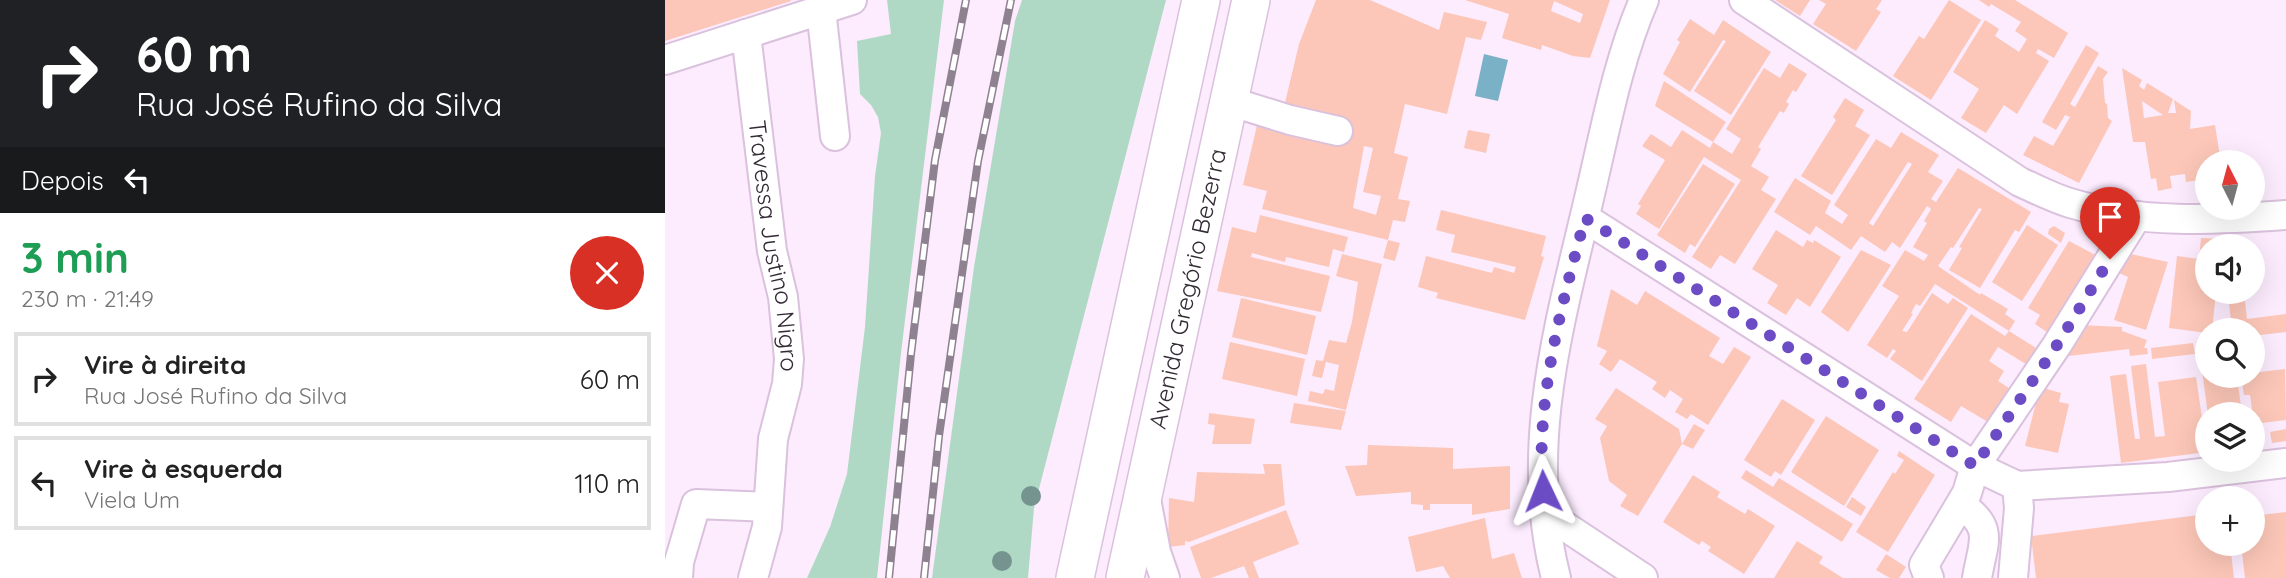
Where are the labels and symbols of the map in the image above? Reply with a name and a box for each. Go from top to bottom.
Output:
street label: Travessa Justino Nigro [742,119,805,373]
street label: Avenida Gregório Bezerra [1142,146,1232,432]
north arrow [2195,150,2265,220]
pin [2080,187,2140,259]
position arrow [1506,454,1580,528]

